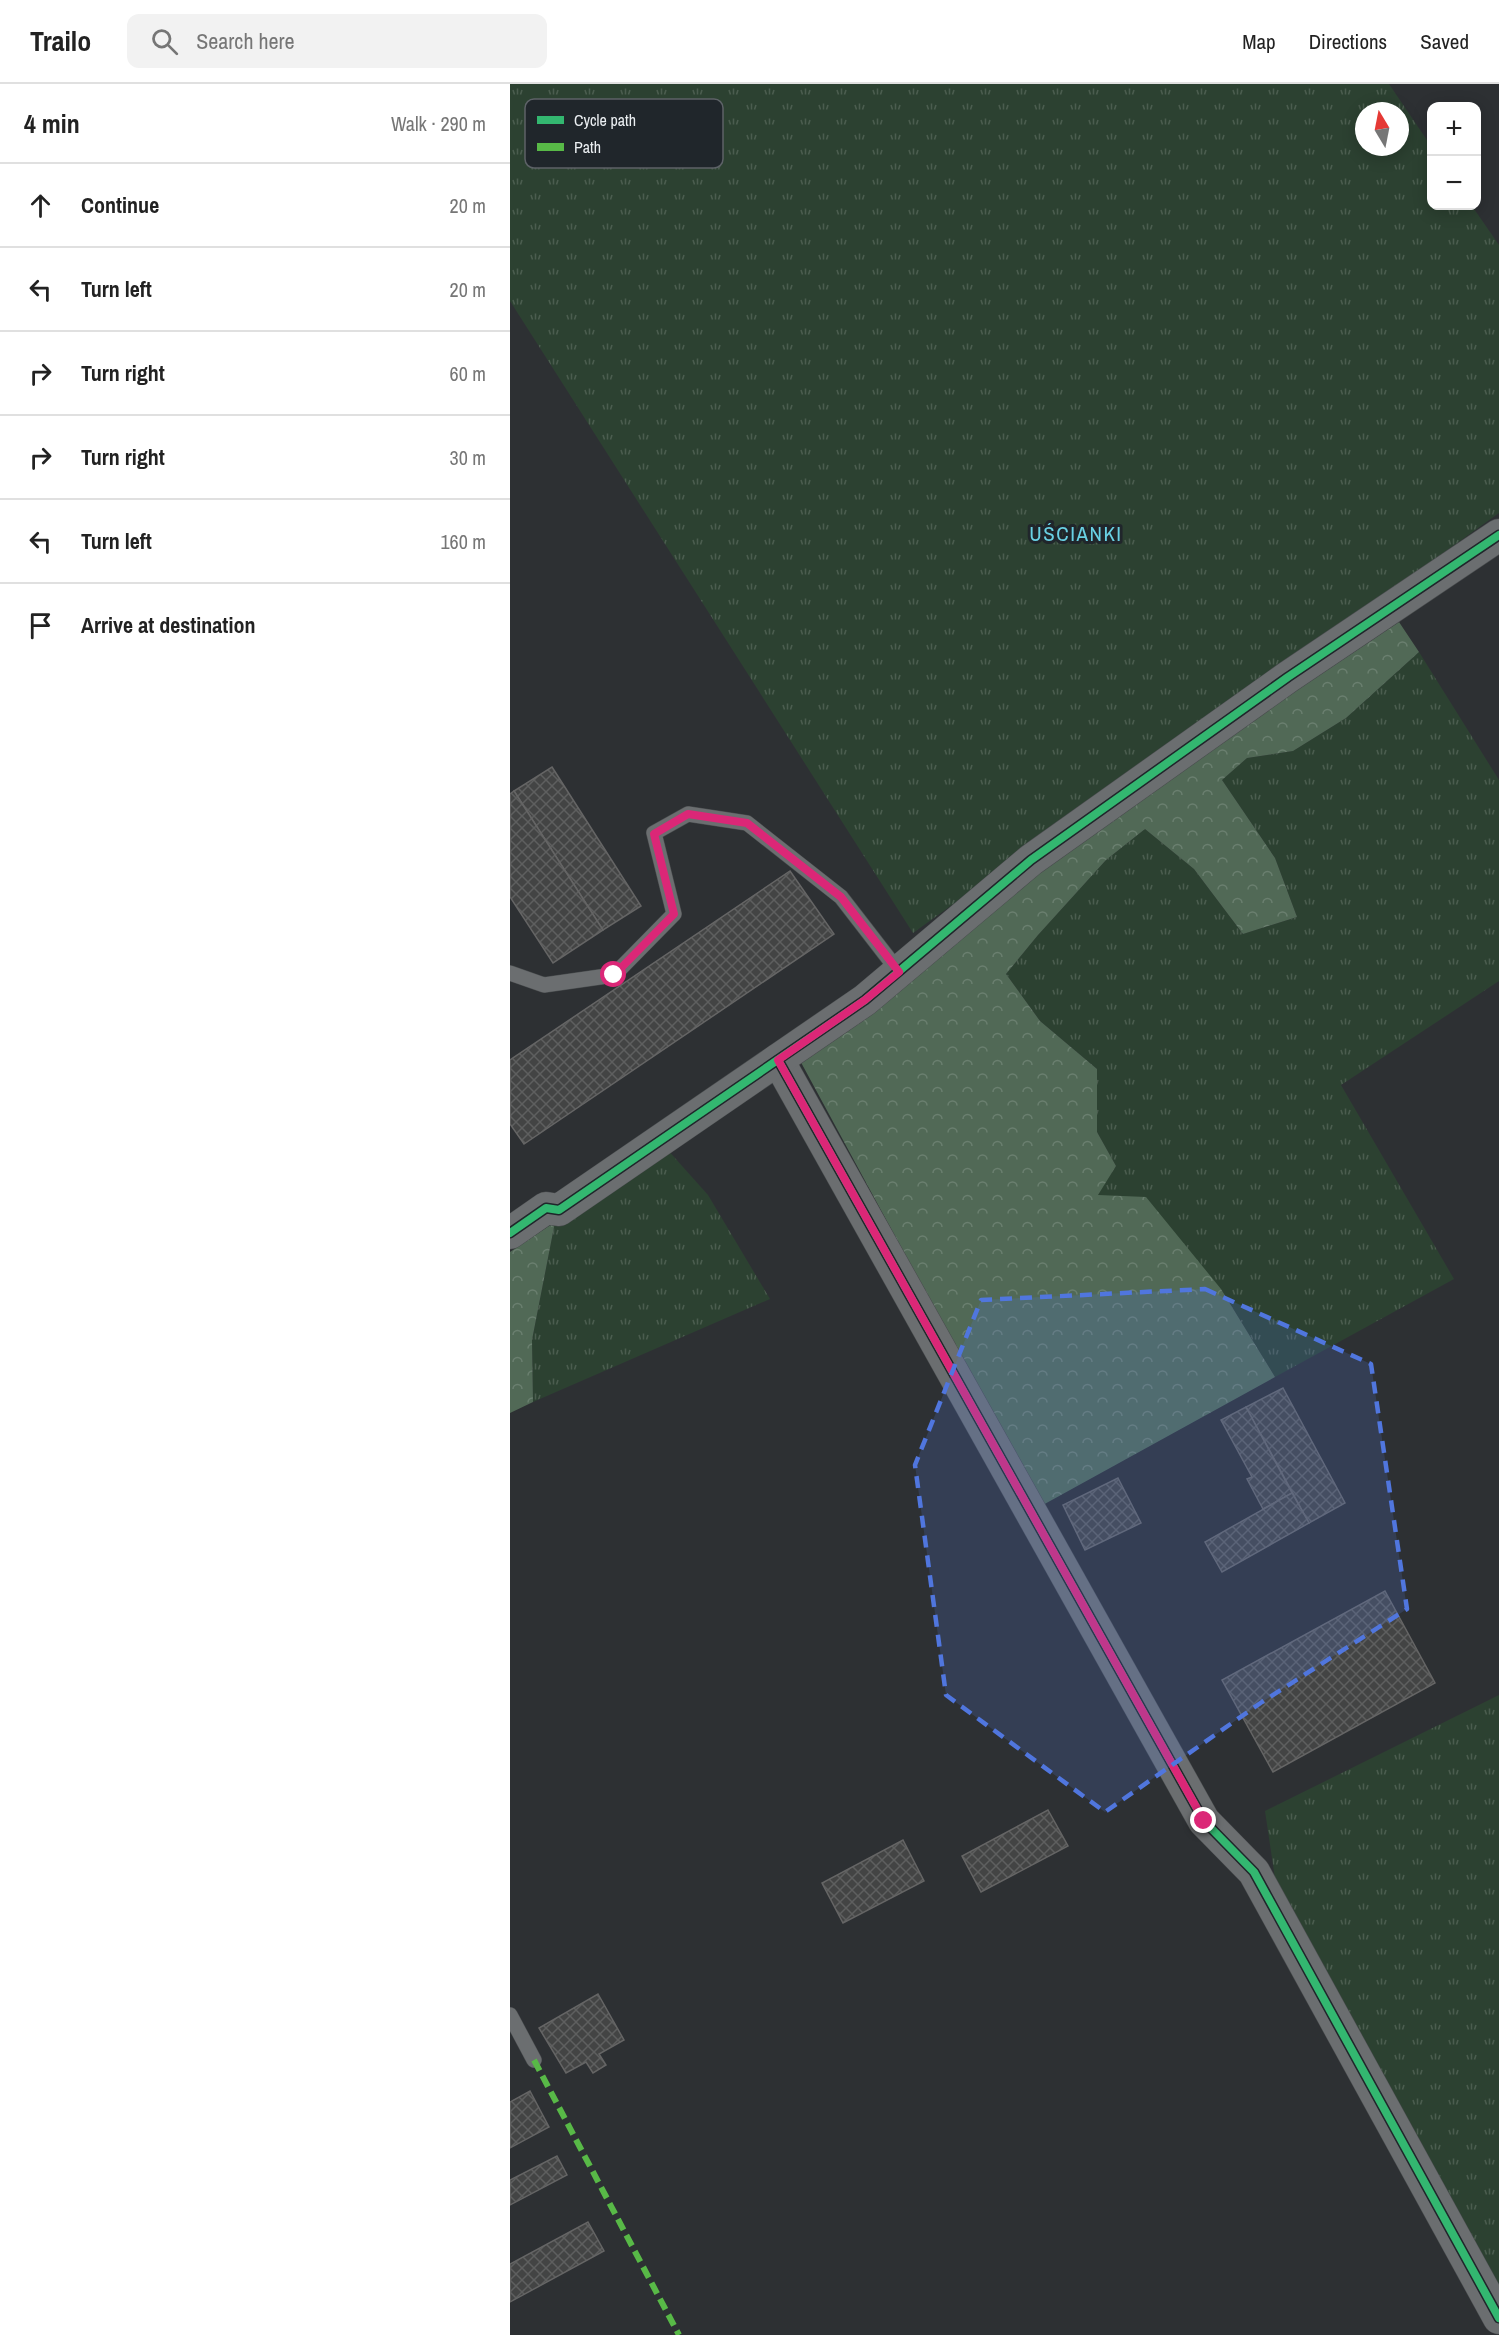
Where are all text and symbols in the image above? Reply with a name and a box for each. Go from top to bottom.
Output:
search box [127,14,547,68]
text: Trailo [30,22,91,60]
icon: search [148,25,181,58]
text: Search here [196,26,295,56]
text: Map [1242,27,1276,56]
text: Directions [1309,27,1387,56]
text: Saved [1420,27,1469,56]
legend [525,99,723,168]
north arrow [1355,102,1409,156]
map controls [1427,102,1481,210]
button: + [1427,102,1481,156]
text: 4 min [24,106,80,141]
text: Cycle path [574,109,636,131]
text: Walk · 290 m [391,110,486,137]
text: Path [574,136,601,158]
button: − [1427,156,1481,210]
icon: ahead [24,189,57,222]
text: Continue [81,190,159,220]
text: 20 m [450,192,486,219]
icon: left [24,273,57,306]
text: Turn left [81,274,152,304]
text: 20 m [450,276,486,303]
icon: right [24,357,57,390]
text: Turn right [81,358,165,388]
text: 60 m [450,360,486,387]
icon: right [24,441,57,474]
text: Turn right [81,442,165,472]
text: 30 m [450,444,486,471]
district label: UŚCIANKI [1029,519,1123,548]
icon: left [24,525,57,558]
text: Turn left [81,526,152,556]
text: 160 m [440,528,486,555]
icon: arrive [24,609,57,642]
text: Arrive at destination [81,610,255,640]
route start [600,961,626,987]
route end [1190,1807,1216,1833]

